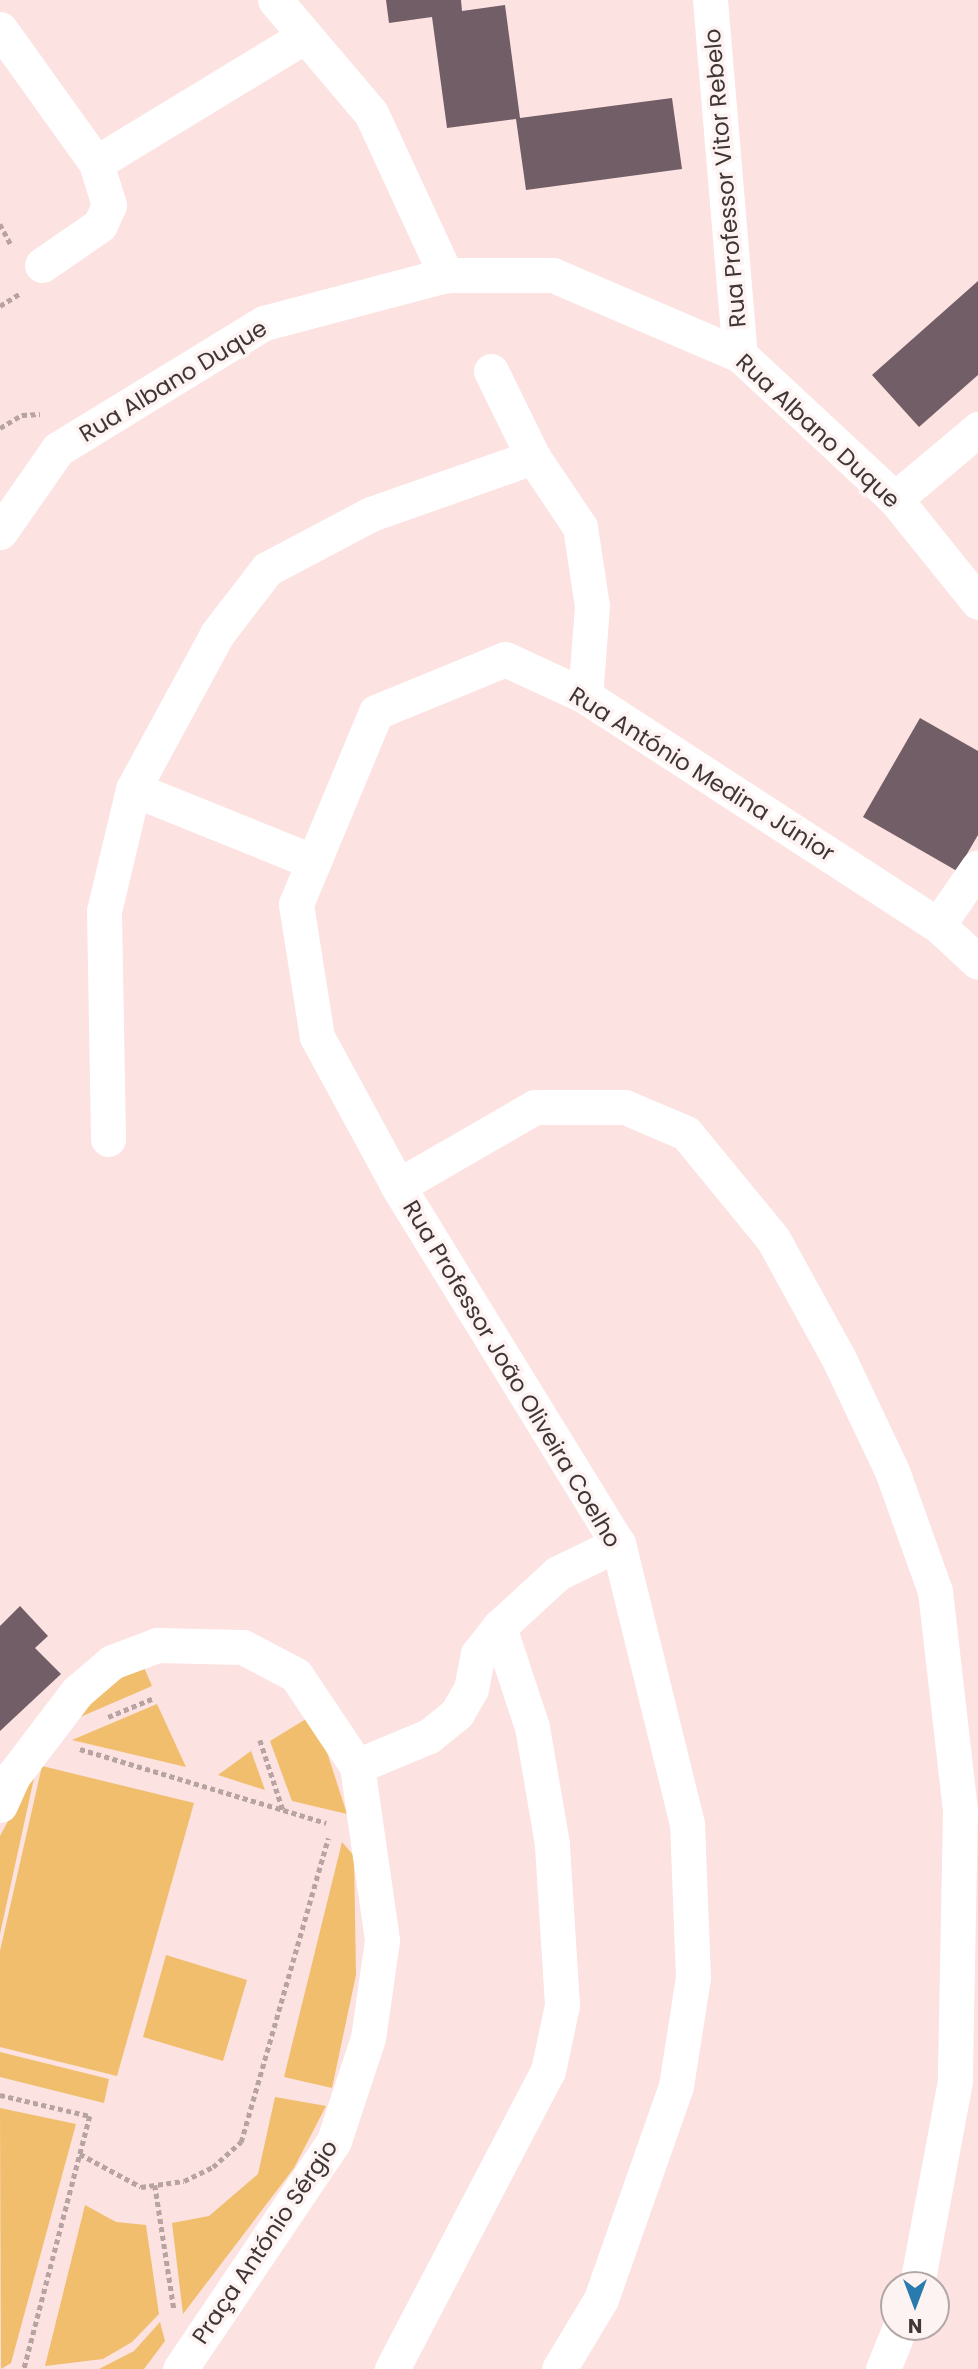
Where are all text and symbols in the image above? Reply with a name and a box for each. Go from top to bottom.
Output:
street label: Rua Professor Vitor Rebelo [698,27,752,329]
street label: Rua Albano Duque [74,314,272,448]
street label: Rua Albano Duque [730,348,906,514]
street label: Rua António Medina Júnior [564,681,840,867]
street label: Rua Professor João Oliveira Coelho [397,1195,627,1553]
street label: Praça António Sérgio [186,2135,344,2349]
north arrow [880,2271,950,2341]
text: N [908,2312,922,2339]

